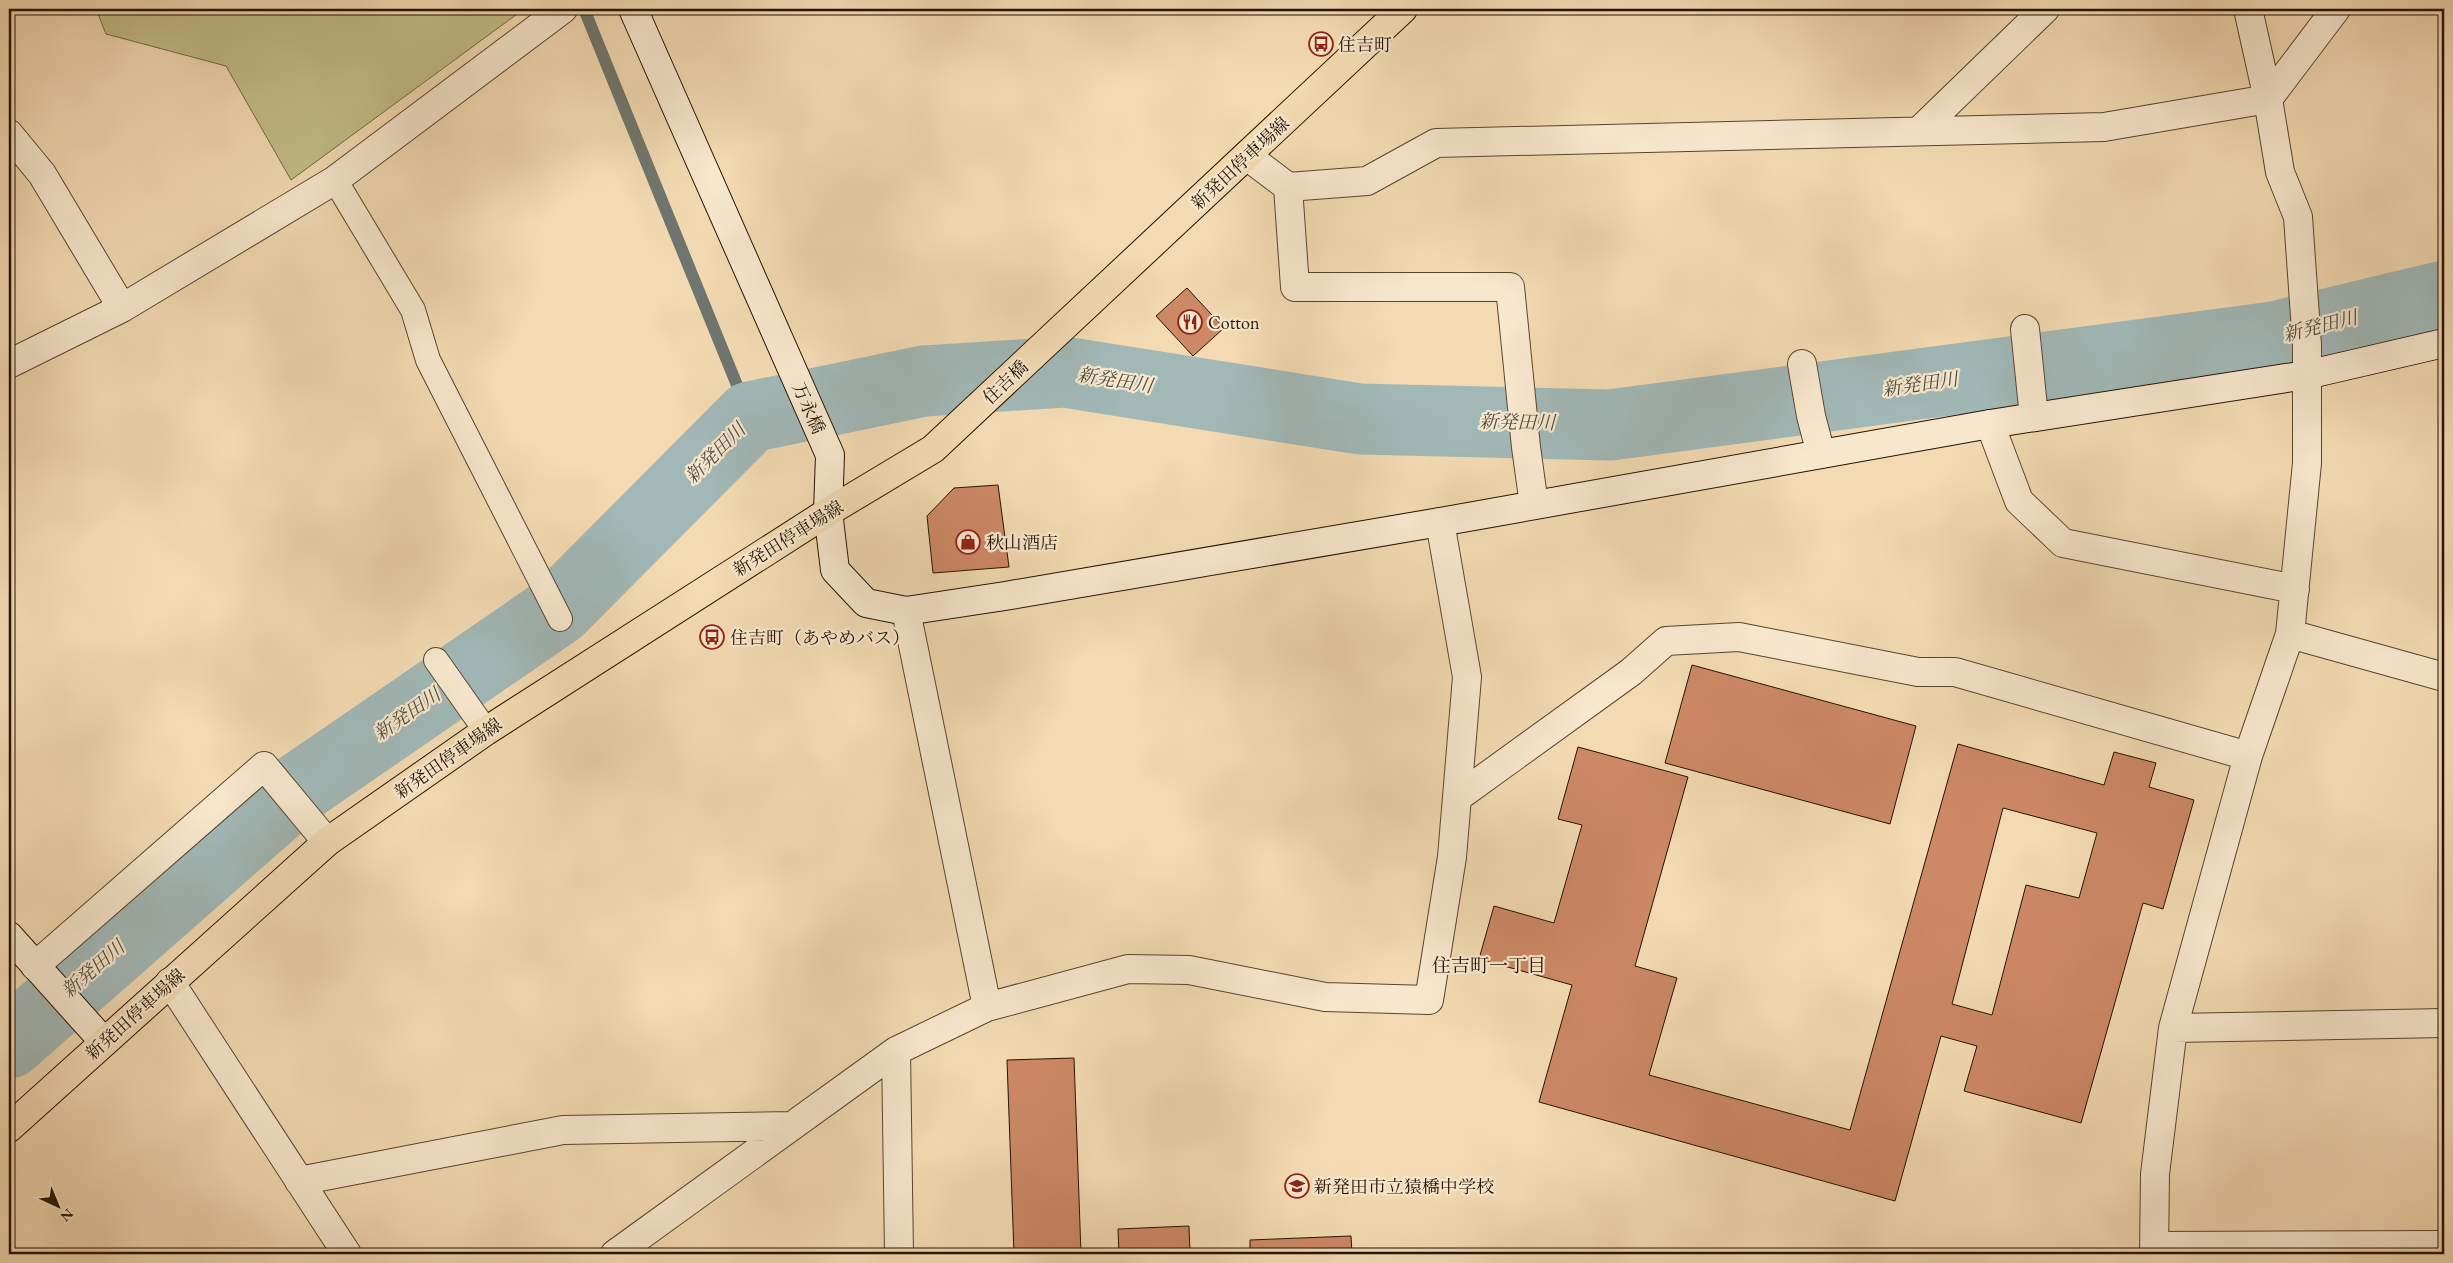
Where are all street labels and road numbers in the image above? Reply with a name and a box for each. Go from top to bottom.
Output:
street label: 新発田停車場線 [1186,112,1294,214]
street label: 住吉橋 [977,355,1033,409]
street label: 万永橋 [788,379,830,437]
street label: 新発田停車場線 [728,495,848,581]
street label: 新発田停車場線 [390,712,506,804]
street label: 新発田停車場線 [80,963,190,1065]

